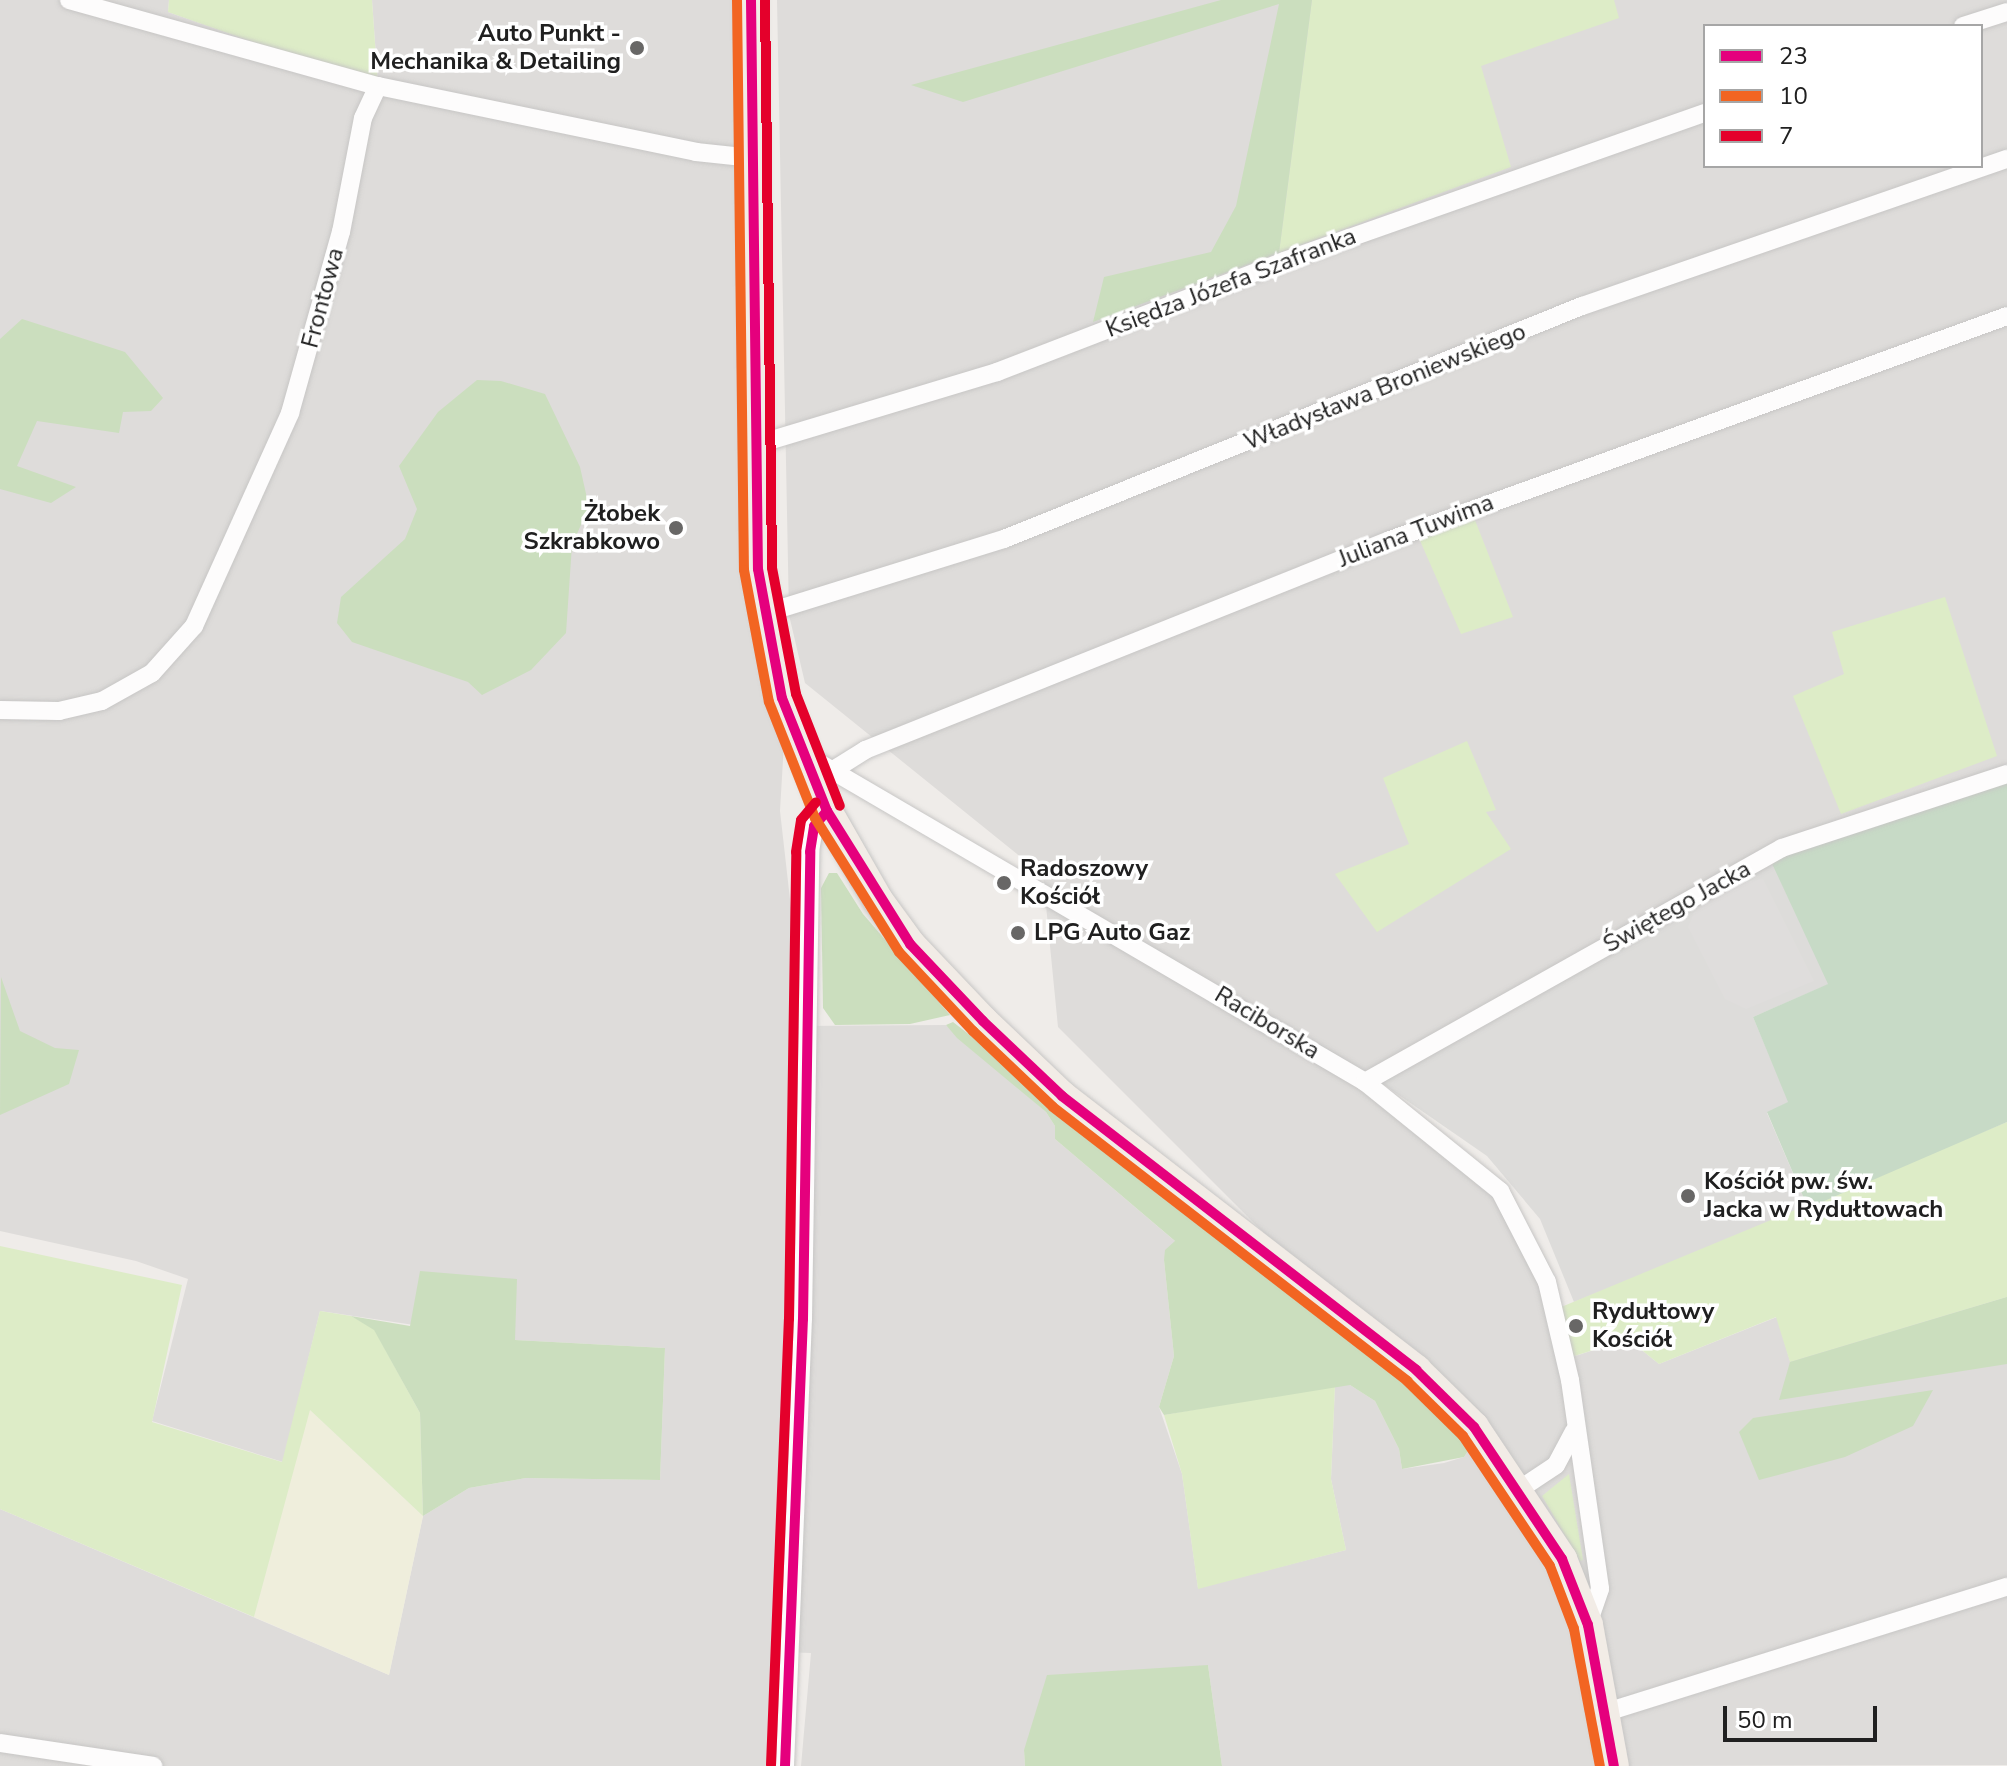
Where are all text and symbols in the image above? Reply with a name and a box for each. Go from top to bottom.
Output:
place label: Auto Punkt - Mechanika & Detailing [370,20,621,76]
legend [1703,24,1983,168]
marker: Auto Punkt - Mechanika & Detailing [628,39,646,57]
text: 23 [1779,40,1808,72]
text: 10 [1779,80,1808,112]
text: 7 [1779,120,1793,152]
street label: Księdza Józefa Szafranka [1102,222,1360,344]
street label: Frontowa [296,245,350,351]
street label: Władysława Broniewskiego [1240,317,1530,457]
street label: Juliana Tuwima [1334,488,1498,574]
place label: Żłobek Szkrabkowo [524,500,660,556]
marker: Żłobek Szkrabkowo [667,519,685,537]
place label: Radoszowy Kościół [1020,855,1148,911]
street label: Świętego Jacka [1598,855,1756,959]
marker: Radoszowy Kościół [995,874,1013,892]
place label: LPG Auto Gaz [1034,919,1190,947]
marker: LPG Auto Gaz [1009,924,1027,942]
street label: Raciborska [1209,980,1325,1066]
place label: Kościół pw. św. Jacka w Rydułtowach [1704,1168,1943,1224]
marker: Kościół pw. św. Jacka w Rydułtowach [1679,1187,1697,1205]
place label: Rydułtowy Kościół [1592,1298,1714,1354]
marker: Rydułtowy Kościół [1567,1317,1585,1335]
scale bar [1727,1690,1881,1740]
text: 50 m [1737,1704,1793,1736]

